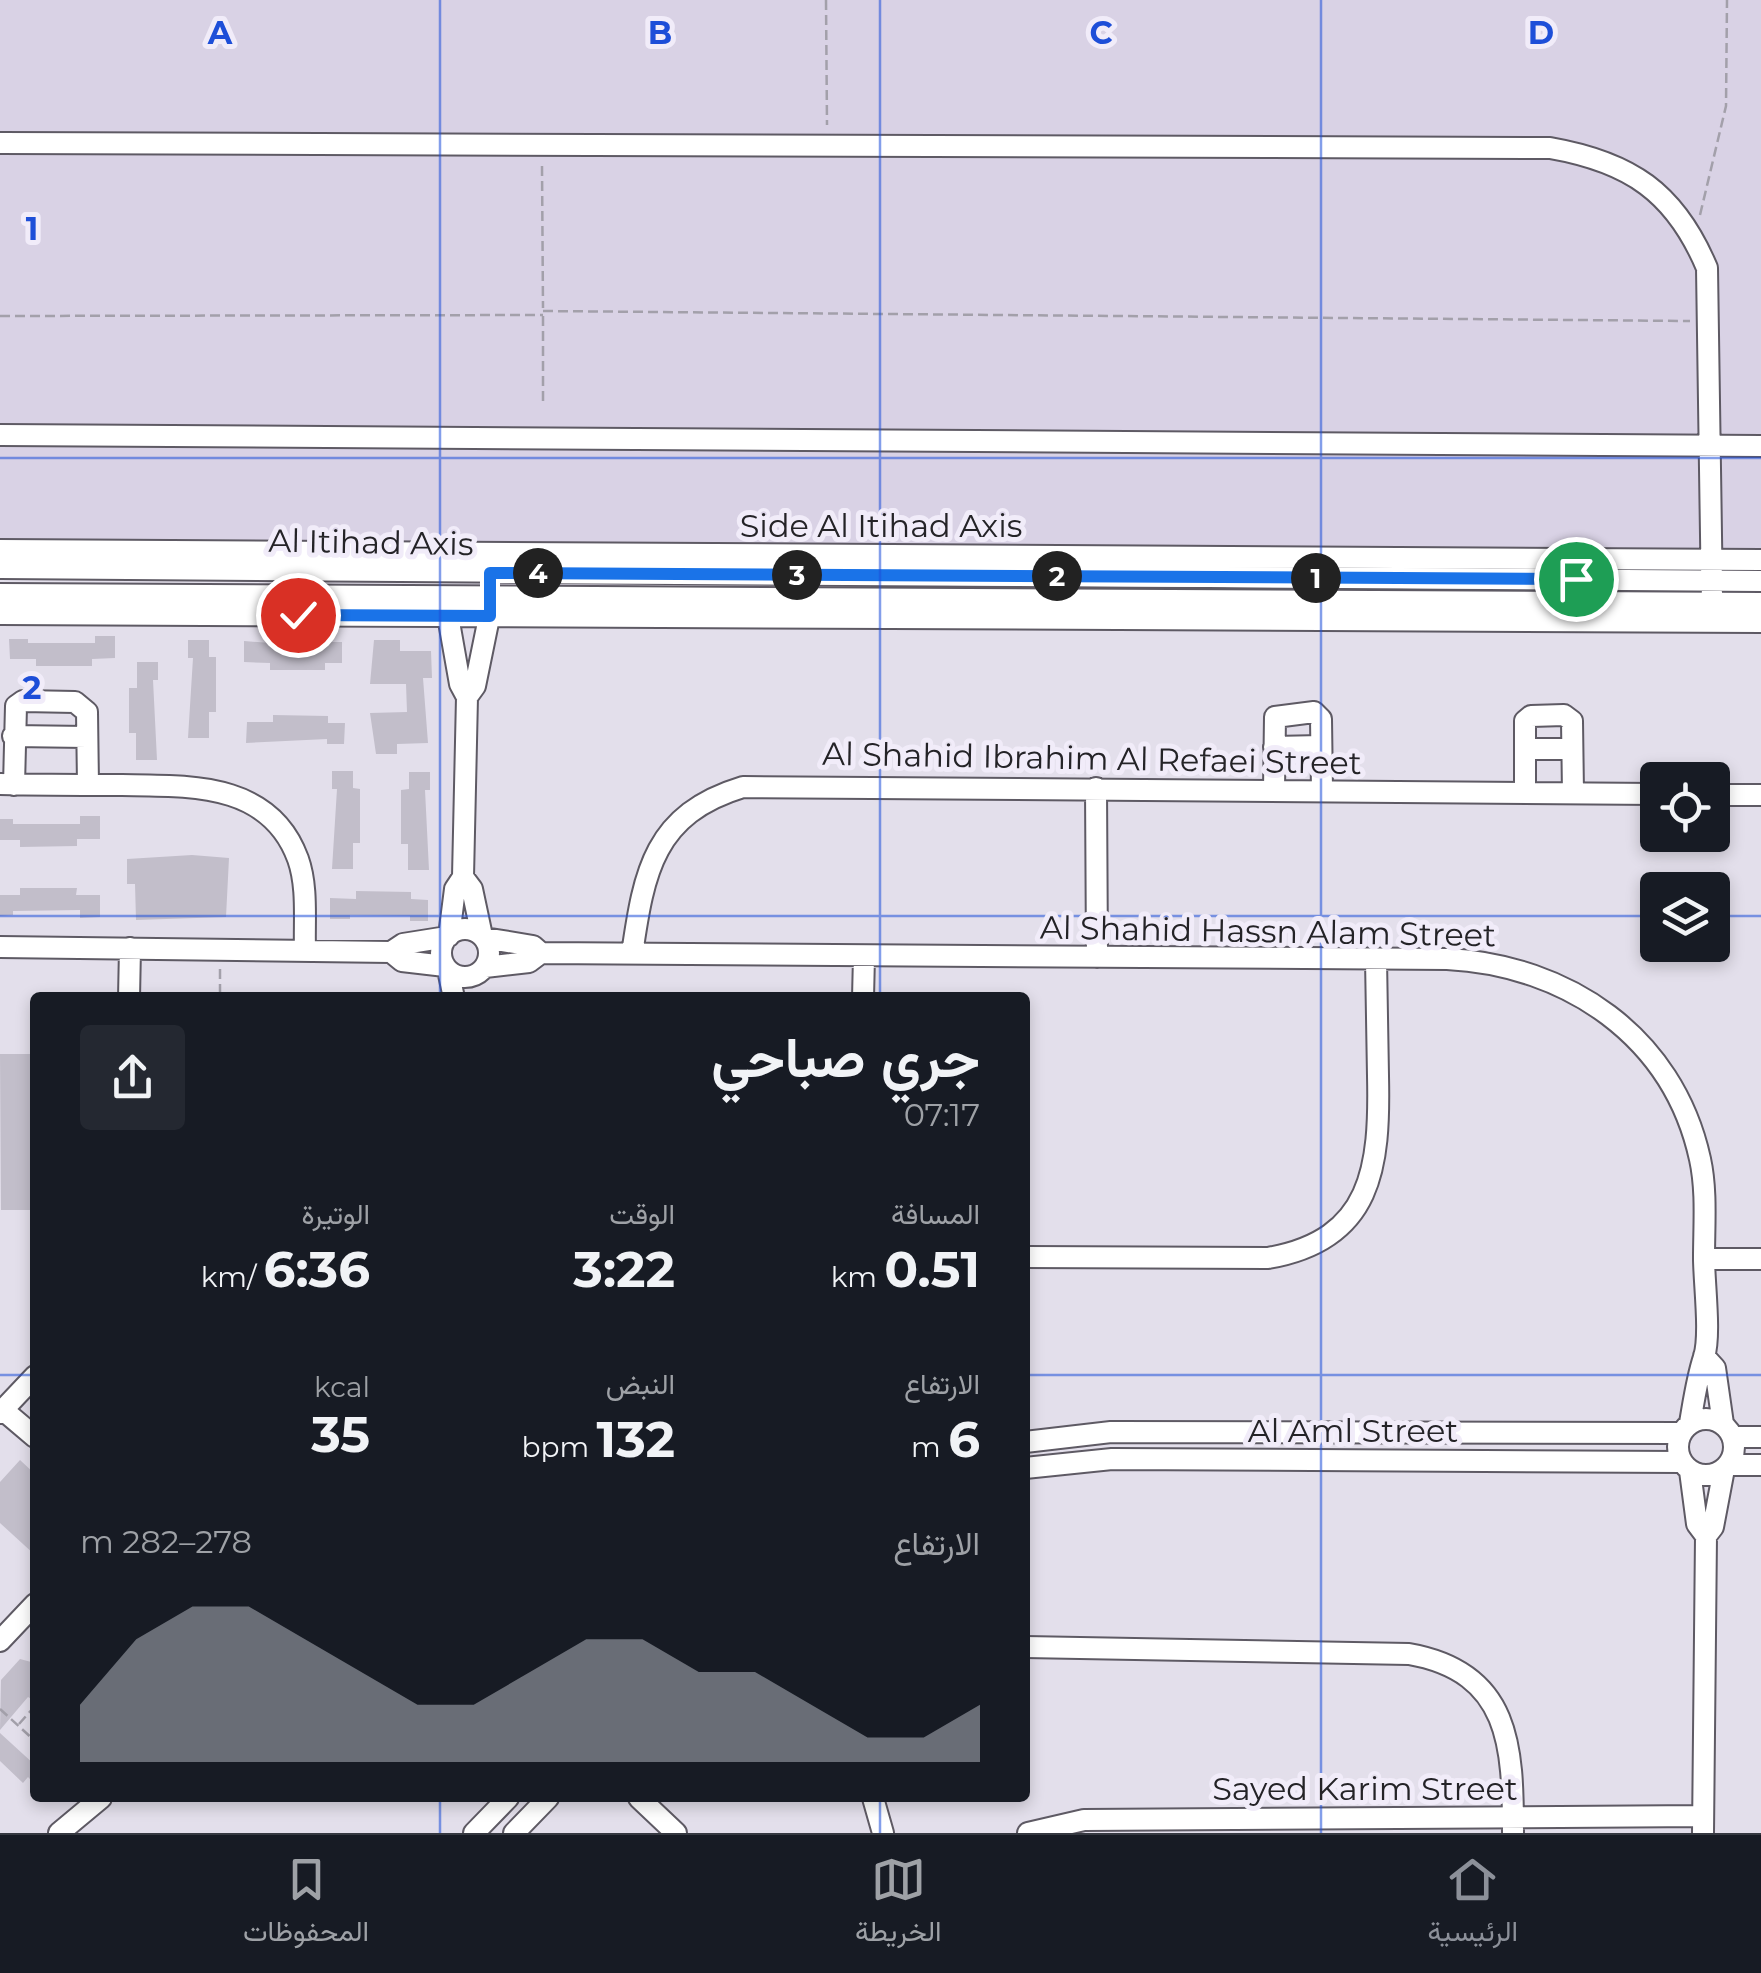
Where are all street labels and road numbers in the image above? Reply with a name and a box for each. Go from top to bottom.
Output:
street label: Side Al Itihad Axis [740,506,1022,545]
street label: Al Itihad Axis [268,521,474,563]
street label: Al Shahid Ibrahim Al Refaei Street [822,734,1362,782]
street label: Al Shahid Hassn Alam Street [1040,908,1496,954]
street label: Al Aml Street [1248,1411,1458,1450]
street label: Sayed Karim Street [1212,1769,1518,1808]

